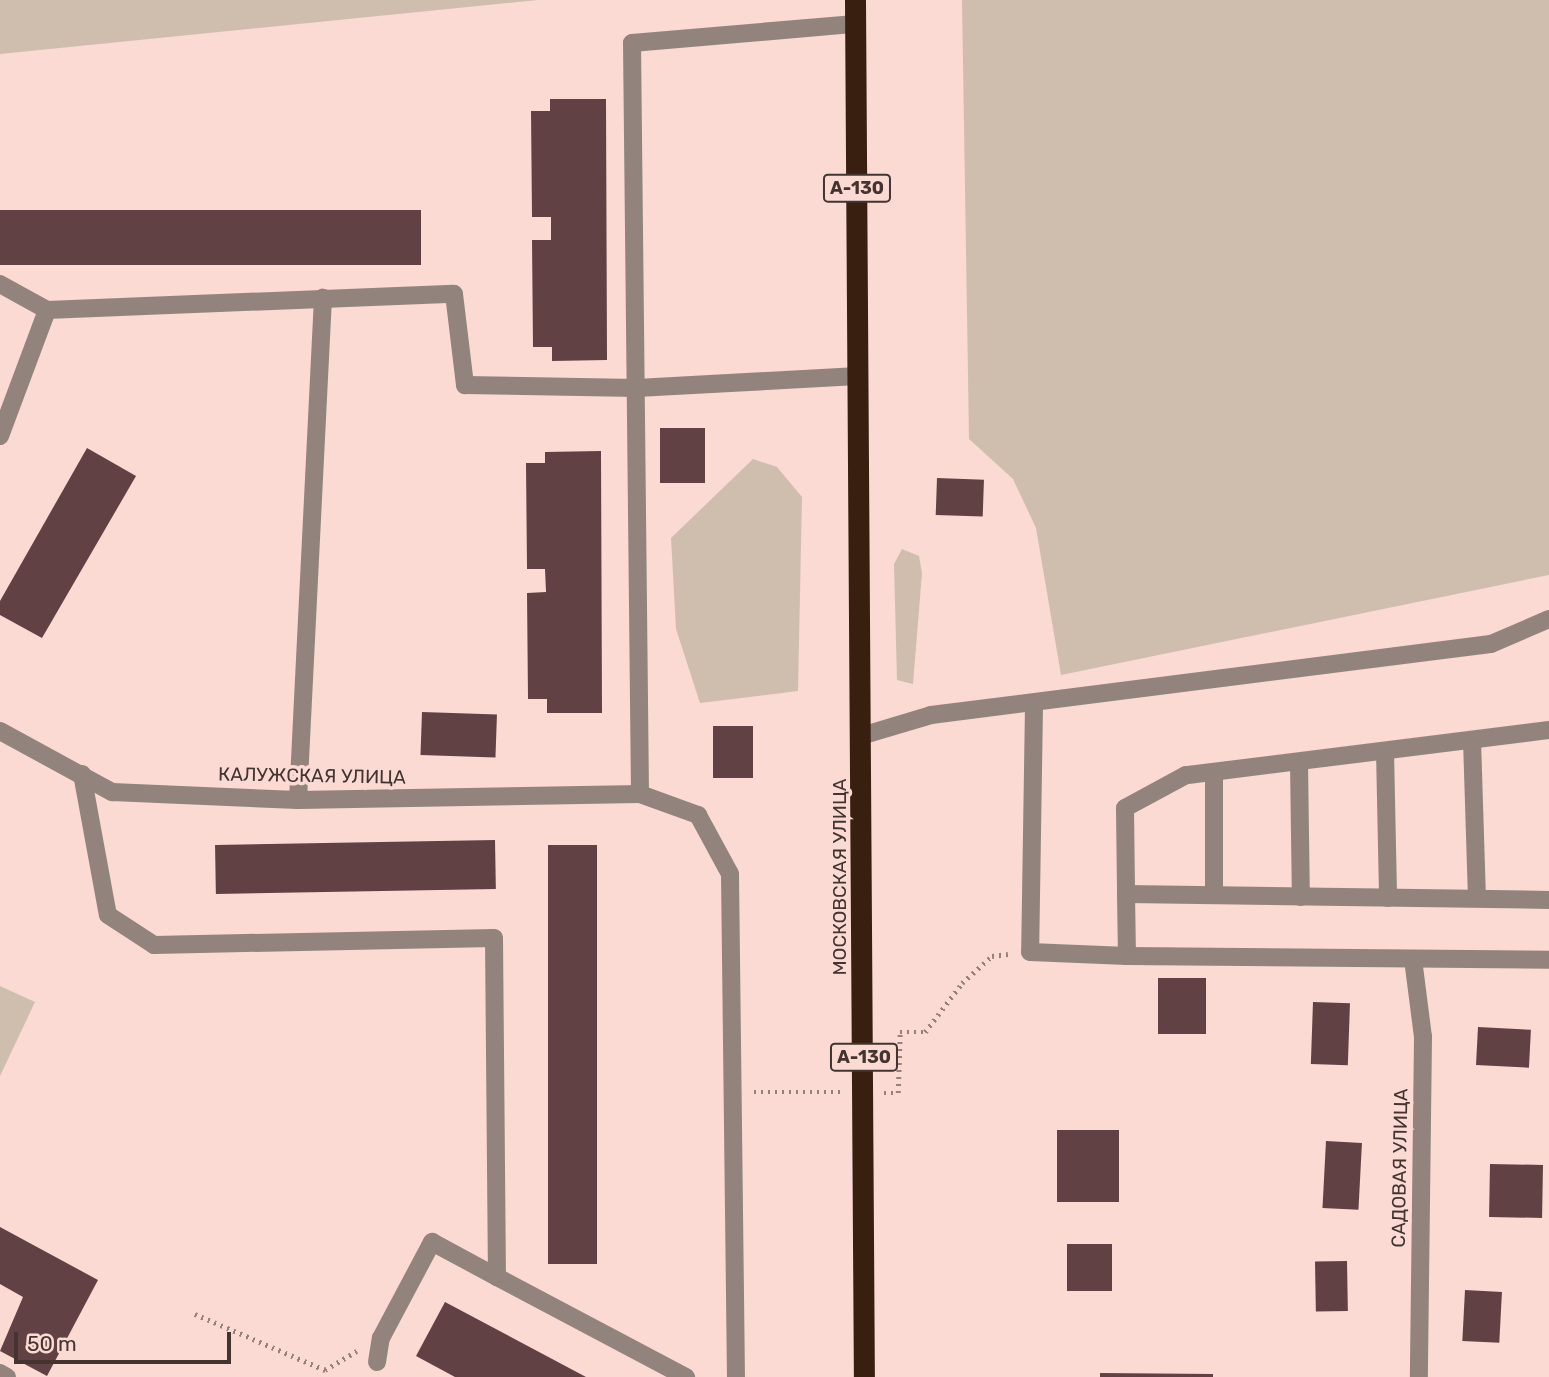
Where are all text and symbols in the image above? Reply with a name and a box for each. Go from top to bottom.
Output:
road number: А-130 [822,174,892,202]
street label: КАЛУЖСКАЯ УЛИЦА [218,763,406,789]
street label: МОСКОВСКАЯ УЛИЦА [829,778,851,976]
road number: А-130 [829,1042,899,1072]
street label: САДОВАЯ УЛИЦА [1387,1088,1413,1248]
scale bar [18,1318,234,1362]
text: 50 m [27,1331,77,1356]

